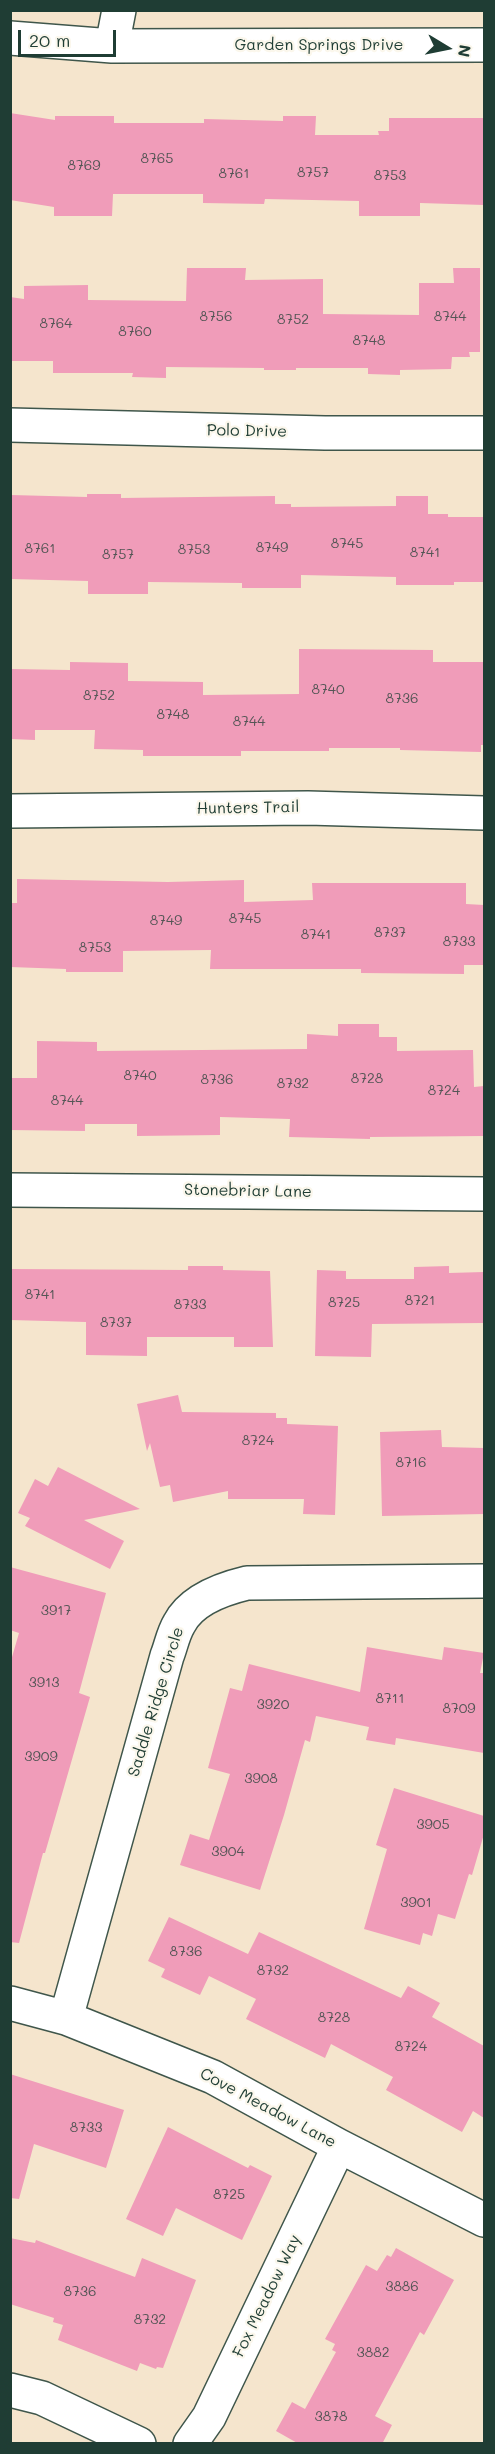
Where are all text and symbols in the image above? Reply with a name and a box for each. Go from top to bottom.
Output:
scale bar [21,18,118,56]
north arrow [417,18,477,78]
text: 20 m [29,28,70,52]
street label: Garden Springs Drive [234,35,404,55]
text: N [454,43,477,59]
house number: 8765 [141,151,173,167]
house number: 8769 [68,158,100,174]
house number: 8757 [297,165,329,181]
house number: 8761 [219,166,249,182]
house number: 8753 [374,168,406,184]
house number: 8756 [200,309,232,325]
house number: 8744 [434,309,466,325]
house number: 8752 [277,312,309,328]
house number: 8764 [40,316,72,332]
house number: 8760 [118,324,152,340]
house number: 8748 [353,333,385,349]
street label: Polo Drive [207,421,287,441]
house number: 8745 [331,536,363,552]
house number: 8749 [256,540,288,556]
house number: 8761 [25,541,55,557]
house number: 8753 [178,542,210,558]
house number: 8741 [410,545,440,561]
house number: 8757 [102,547,134,563]
house number: 8740 [311,682,345,698]
house number: 8752 [83,688,115,704]
house number: 8736 [386,691,418,707]
house number: 8748 [157,707,189,723]
house number: 8744 [233,714,265,730]
street label: Hunters Trail [196,798,300,818]
house number: 8745 [229,911,261,927]
house number: 8749 [150,913,182,929]
house number: 8737 [374,925,406,941]
house number: 8741 [301,927,331,943]
house number: 8733 [443,934,475,950]
house number: 8753 [79,940,111,956]
house number: 8740 [123,1068,157,1084]
house number: 8728 [351,1071,383,1087]
house number: 8736 [201,1072,233,1088]
house number: 8732 [277,1076,309,1092]
house number: 8724 [428,1083,460,1099]
house number: 8744 [51,1093,83,1109]
street label: Stonebriar Lane [184,1180,312,1202]
house number: 8741 [25,1287,55,1303]
house number: 8721 [405,1293,435,1309]
house number: 8725 [328,1295,360,1311]
house number: 8733 [174,1297,206,1313]
house number: 8737 [100,1315,132,1331]
house number: 8724 [242,1433,274,1449]
house number: 8716 [396,1455,426,1471]
house number: 3917 [41,1603,71,1619]
street label: Saddle Ridge Circle [124,1625,188,1779]
house number: 3913 [29,1675,59,1691]
house number: 8711 [376,1691,404,1707]
house number: 3920 [257,1697,289,1713]
house number: 8709 [442,1701,476,1717]
house number: 3909 [24,1749,58,1765]
house number: 3908 [244,1771,278,1787]
house number: 3905 [416,1817,450,1833]
house number: 3904 [211,1844,245,1860]
house number: 3901 [400,1895,432,1911]
house number: 8736 [170,1944,202,1960]
house number: 8732 [257,1963,289,1979]
house number: 8728 [318,2010,350,2026]
house number: 8724 [395,2039,427,2055]
street label: Cove Meadow Lane [197,2064,339,2152]
house number: 8733 [70,2120,102,2136]
house number: 8725 [213,2187,245,2203]
street label: Fox Meadow Way [229,2232,305,2360]
house number: 3886 [385,2279,419,2295]
house number: 8736 [64,2284,96,2300]
house number: 8732 [134,2312,166,2328]
house number: 3882 [357,2345,389,2361]
house number: 3878 [315,2409,347,2425]

